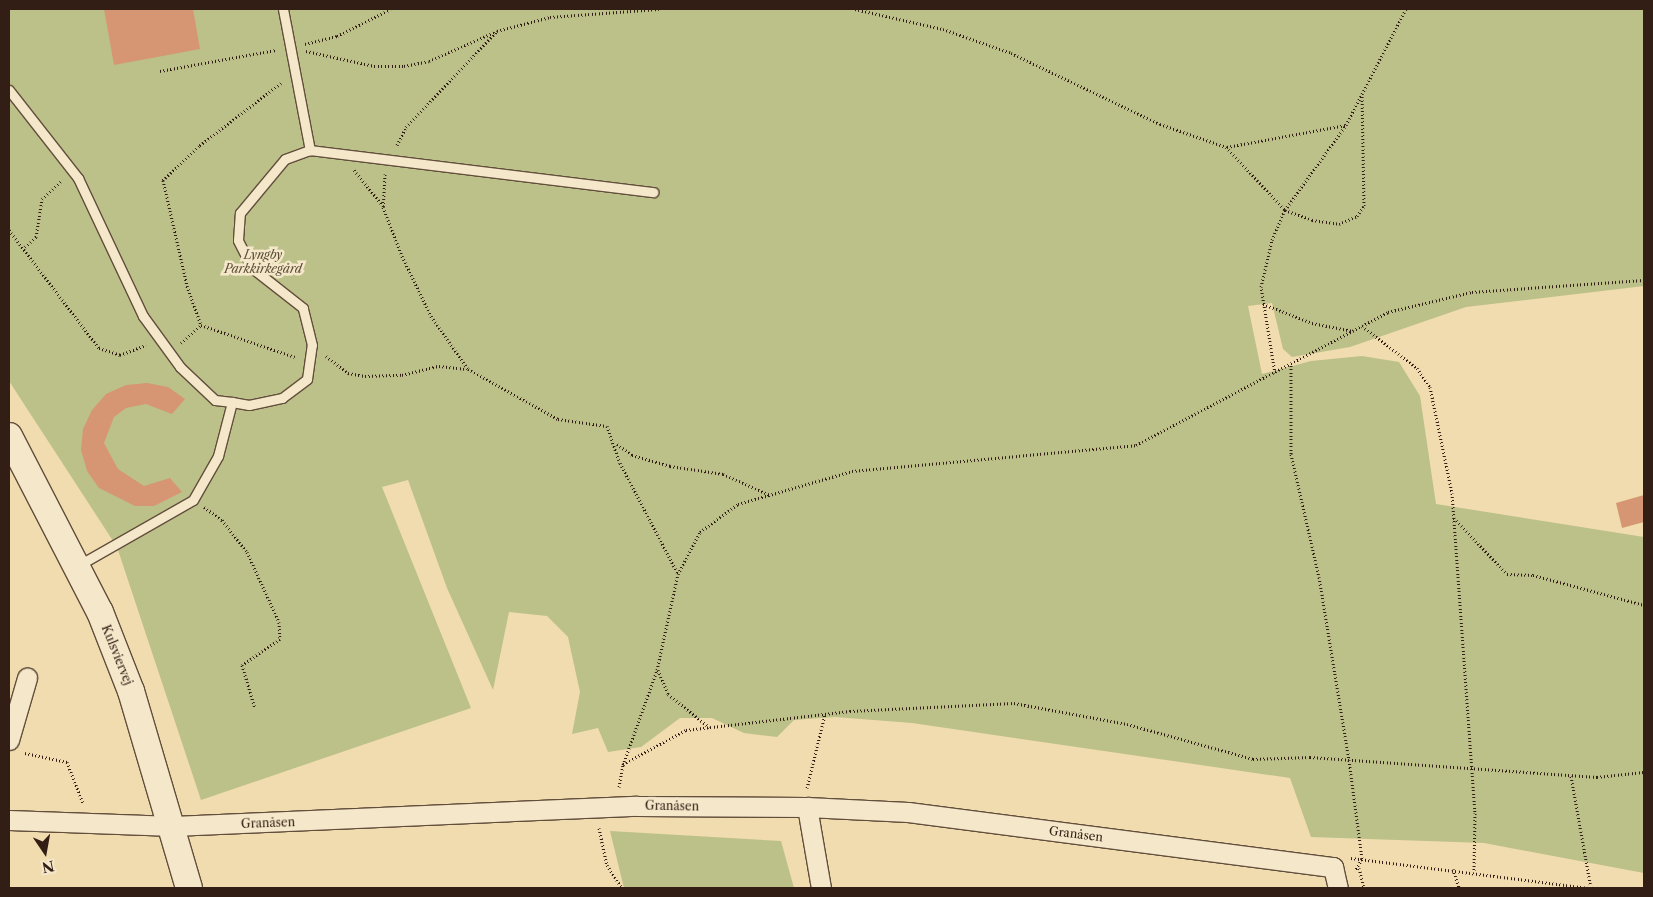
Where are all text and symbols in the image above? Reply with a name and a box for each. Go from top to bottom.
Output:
park label: Lyngby Parkkirkegård [224,248,302,276]
street label: Kulsviervej [98,623,136,687]
street label: Granåsen [645,798,699,814]
street label: Granåsen [241,815,295,831]
street label: Granåsen [1048,824,1104,844]
north arrow [20,827,70,877]
text: N [40,857,56,877]

